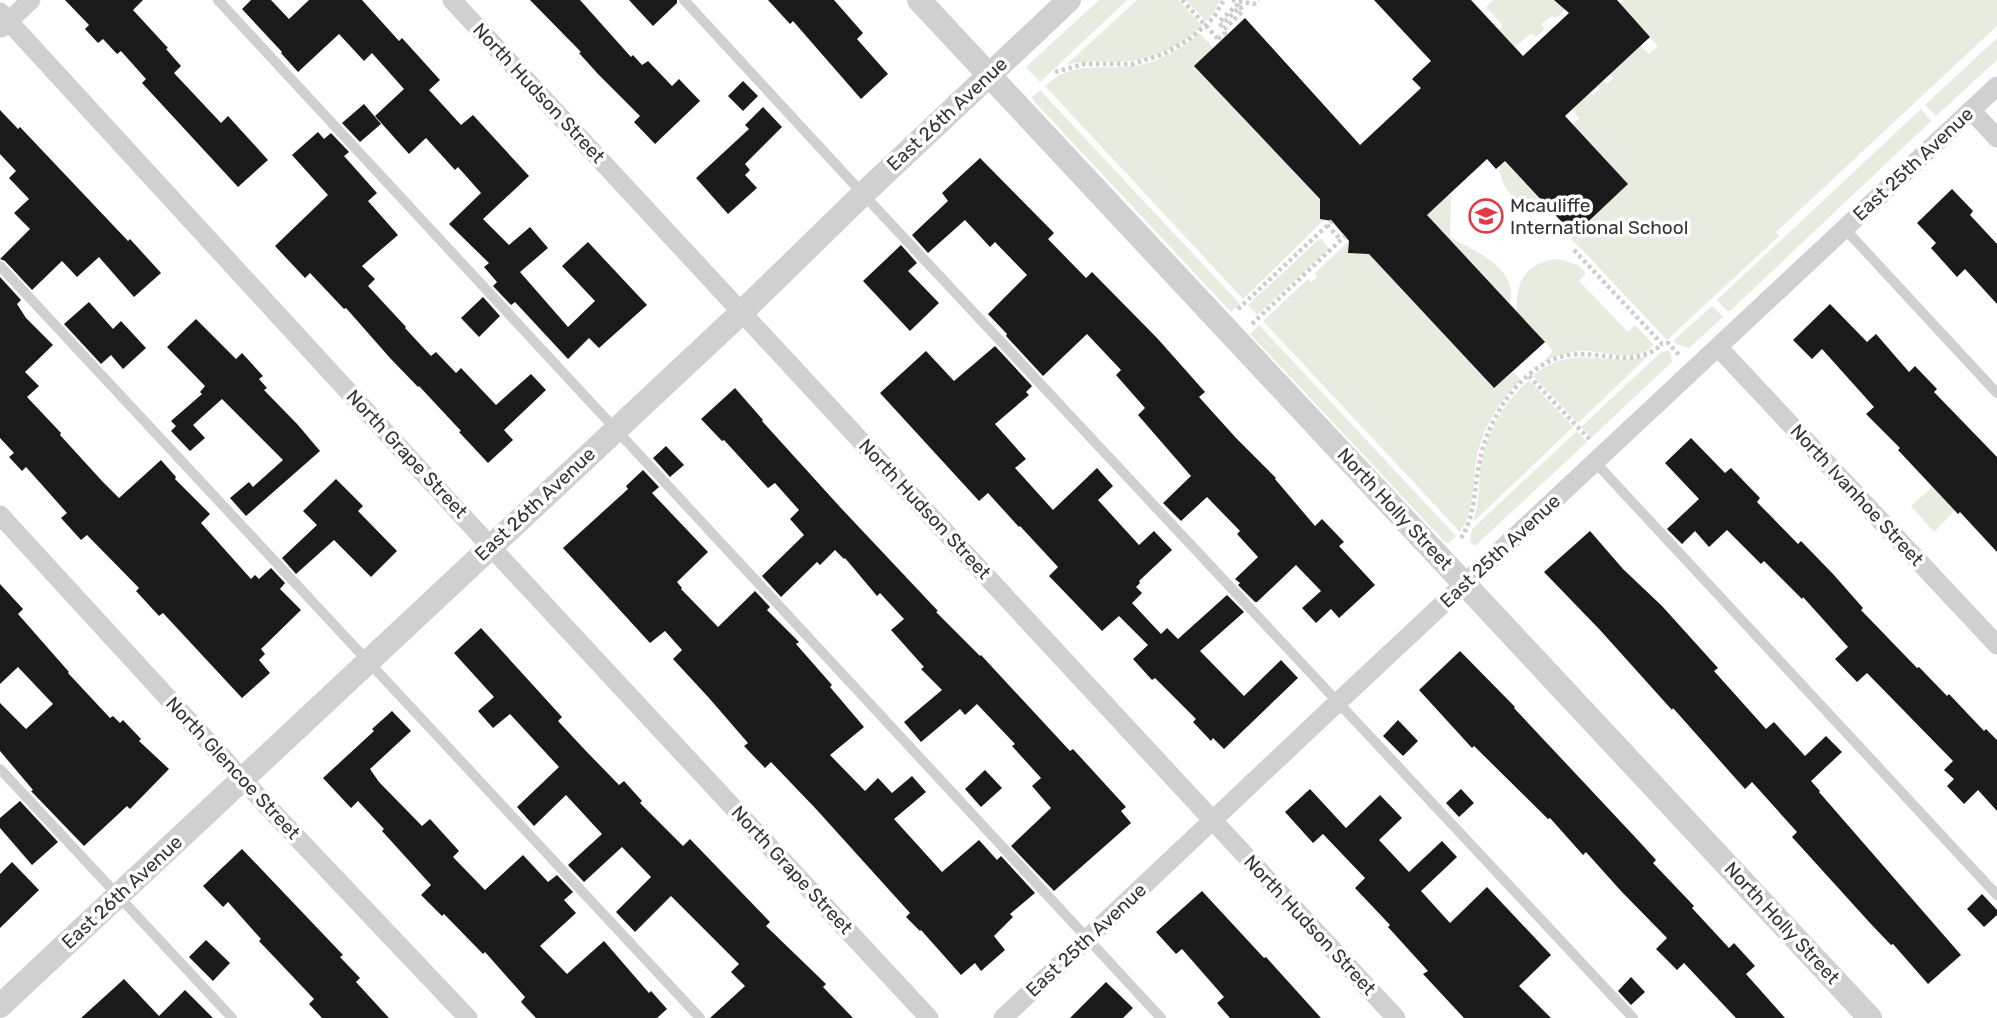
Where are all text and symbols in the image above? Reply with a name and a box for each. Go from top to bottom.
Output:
street label: North Hudson Street [468,18,610,168]
street label: East 26th Avenue [882,52,1012,176]
street label: East 25th Avenue [1848,102,1978,226]
place label: Mcauliffe International School [1510,194,1688,239]
school or university icon: Mcauliffe International School [1467,197,1505,235]
street label: North Grape Street [342,385,473,523]
street label: North Ivanhoe Street [1785,419,1929,571]
street label: North Hudson Street [854,434,996,584]
street label: East 26th Avenue [470,442,600,566]
street label: North Holly Street [1333,443,1458,575]
street label: East 25th Avenue [1435,489,1565,613]
street label: North Glencoe Street [161,692,305,844]
street label: North Grape Street [727,801,858,939]
street label: East 26th Avenue [57,830,187,954]
street label: North Hudson Street [1239,850,1381,1000]
street label: North Holly Street [1720,857,1845,989]
street label: East 25th Avenue [1021,878,1151,1002]

